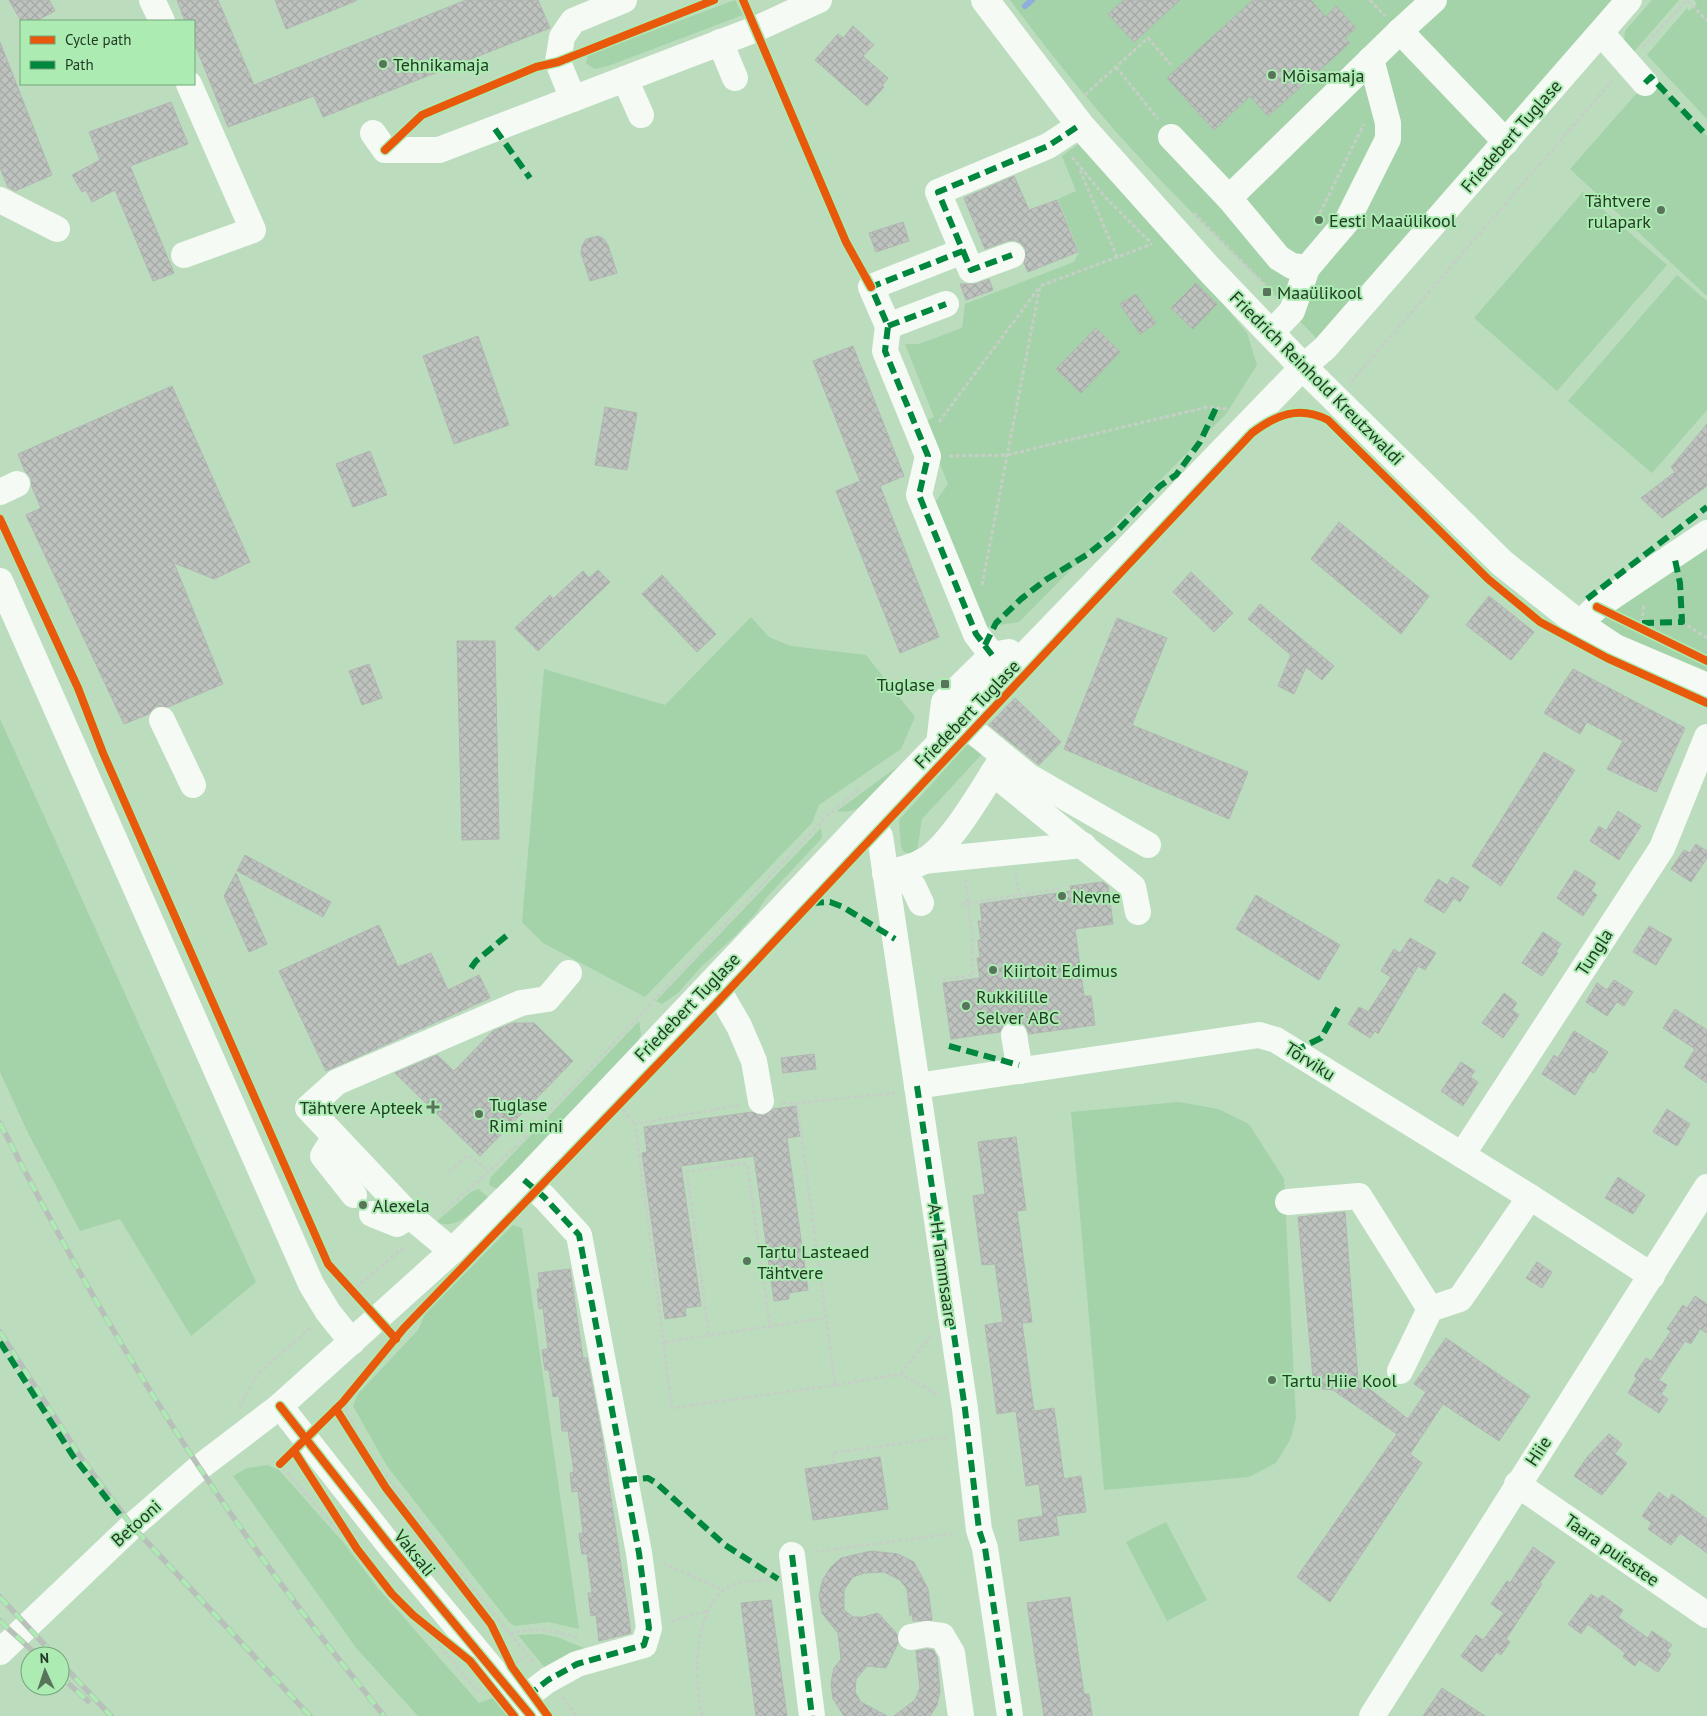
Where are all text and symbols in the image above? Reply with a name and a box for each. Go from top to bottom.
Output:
legend [20,20,195,85]
text: Cycle path [65,30,131,49]
place label: Tehnikamaja [393,53,489,76]
text: Path [65,55,94,74]
marker: Tehnikamaja [377,58,389,70]
place label: Mõisamaja [1282,64,1365,87]
marker: Mõisamaja [1266,69,1278,81]
street label: Friedebert Tuglase [1456,75,1566,197]
place label: Tähtvere rulapark [1585,189,1651,233]
marker: Tähtvere rulapark [1655,204,1667,216]
place label: Eesti Maaülikool [1329,209,1457,232]
marker: Eesti Maaülikool [1313,214,1325,226]
place label: Maaülikool [1277,281,1363,304]
street label: Friedrich Reinhold Kreutzwaldi [1225,286,1409,470]
marker: Maaülikool [1261,286,1273,298]
street label: Friedebert Tuglase [909,655,1025,773]
place label: Tuglase [877,673,935,696]
marker: Tuglase [939,678,951,690]
place label: Nevne [1072,885,1121,908]
marker: Nevne [1056,890,1068,902]
street label: Tungla [1570,924,1618,980]
street label: Friedebert Tuglase [629,948,745,1066]
place label: Kiirtoit Edimus [1003,959,1118,982]
marker: Kiirtoit Edimus [987,964,999,976]
place label: Rukkilille Selver ABC [976,985,1059,1029]
marker: Rukkilille Selver ABC [960,1000,972,1012]
street label: Tõrviku [1280,1036,1340,1086]
place label: Tuglase Rimi mini [489,1093,563,1137]
place label: Tähtvere Apteek [300,1096,423,1119]
marker: Tähtvere Apteek [427,1101,439,1113]
marker: Tuglase Rimi mini [473,1108,485,1120]
place label: Alexela [373,1194,430,1217]
marker: Alexela [357,1199,369,1211]
street label: A. H. Tammsaare [923,1202,963,1328]
place label: Tartu Lasteaed Tähtvere [757,1240,870,1284]
marker: Tartu Lasteaed Tähtvere [741,1255,753,1267]
place label: Tartu Hiie Kool [1282,1369,1397,1392]
marker: Tartu Hiie Kool [1266,1374,1278,1386]
street label: Hiie [1520,1432,1556,1470]
street label: Betooni [106,1495,166,1551]
street label: Taara puiestee [1560,1509,1664,1591]
street label: Vaksali [389,1524,441,1581]
north arrow [20,1646,70,1696]
text: N [39,1649,49,1667]

